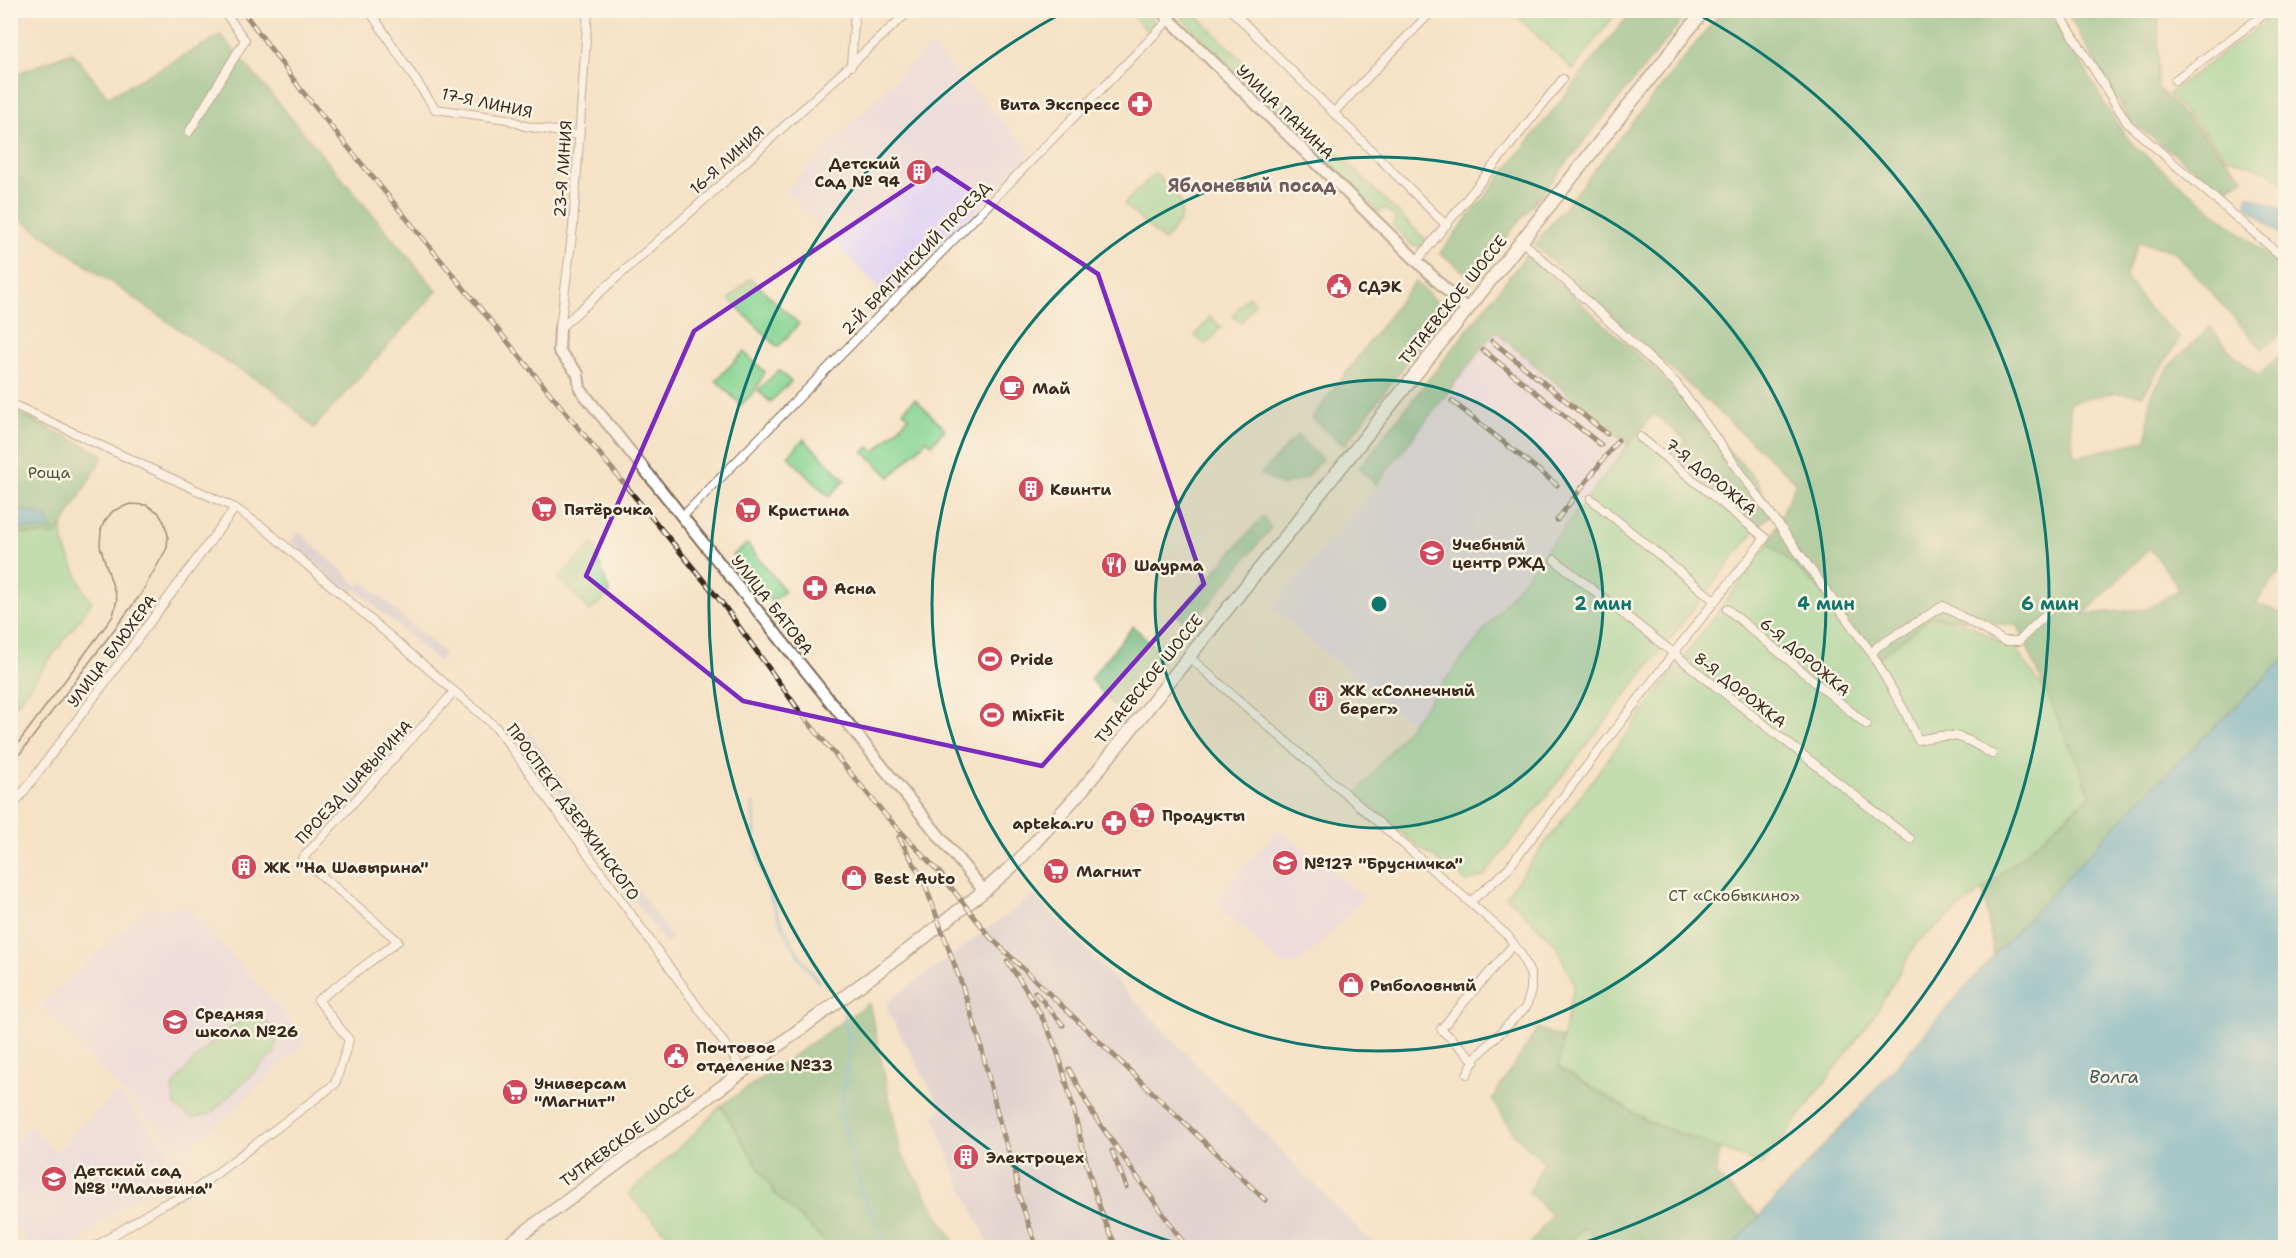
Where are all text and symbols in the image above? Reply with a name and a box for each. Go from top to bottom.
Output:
street label: УЛИЦА ПАНИНА [1232,60,1338,164]
street label: 17-Я ЛИНИЯ [439,83,535,123]
pharmacy icon: Вита Экспресс [1125,89,1155,119]
place label: Вита Экспресс [1000,94,1120,115]
street label: 23-Я ЛИНИЯ [549,120,577,218]
street label: 16-Я ЛИНИЯ [685,121,769,199]
place label: Детский Сад № 94 [814,153,900,192]
building icon: Детский Сад № 94 [904,157,934,187]
district label: Яблоневый посад [1168,174,1337,198]
street label: 2-Й БРАГИНСКИЙ ПРОЕЗД [837,177,995,339]
street label: ТУТАЕВСКОЕ ШОССЕ [1394,231,1512,369]
public building icon: СДЭК [1324,271,1354,301]
place label: СДЭК [1358,276,1402,297]
cafe icon: Май [997,373,1027,403]
place label: Май [1032,378,1070,399]
street label: 7-Я ДОРОЖКА [1661,434,1761,520]
park label: Роща [28,462,70,483]
building icon: Квинти [1016,474,1046,504]
place label: Квинти [1050,479,1111,500]
supermarket icon: Пятёрочка [529,494,559,524]
supermarket icon: Кристина [733,495,763,525]
place label: Пятёрочка [564,499,653,520]
place label: Кристина [768,500,849,521]
place label: Учебный центр РЖД [1452,534,1545,573]
school or university icon: Учебный центр РЖД [1417,538,1447,568]
restaurant icon: Шаурма [1099,550,1129,580]
street label: УЛИЦА БАТОВА [726,551,818,659]
place label: Шаурма [1134,555,1204,576]
pharmacy icon: Асна [800,573,830,603]
place label: Асна [834,578,876,599]
street label: УЛИЦА БЛЮХЕРА [63,590,161,712]
text: 2 мин [1574,592,1632,616]
text: 4 мин [1797,592,1855,616]
text: 6 мин [2021,592,2079,616]
centre of rings [1369,594,1389,614]
street label: ТУТАЕВСКОЕ ШОССЕ [1090,610,1208,748]
street label: 6-Я ДОРОЖКА [1755,613,1855,701]
sports icon: Pride [975,644,1005,674]
street label: 8-Я ДОРОЖКА [1690,647,1790,733]
place label: Pride [1010,649,1054,670]
place label: ЖК «Солнечный берег» [1340,680,1475,719]
building icon: ЖК «Солнечный берег» [1306,684,1336,714]
sports icon: MixFit [977,700,1007,730]
place label: MixFit [1012,705,1065,726]
street label: ПРОЕЗД ШАВЫРИНА [291,716,417,848]
street label: ПРОСПЕКТ ДЗЕРЖИНСКОГО [502,719,644,905]
supermarket icon: Продукты [1127,800,1157,830]
place label: Продукты [1162,805,1246,826]
pharmacy icon: apteka.ru [1099,808,1129,838]
place label: apteka.ru [1012,813,1094,834]
school or university icon: №127 "Брусничка" [1270,848,1300,878]
building icon: ЖК "На Шавырина" [229,852,259,882]
place label: №127 "Брусничка" [1304,853,1463,874]
supermarket icon: Магнит [1041,856,1071,886]
place label: ЖК "На Шавырина" [264,857,429,878]
place label: Магнит [1076,861,1142,882]
shop icon: Best Auto [839,863,869,893]
place label: Best Auto [874,868,955,889]
park label: СТ «Скобыкино» [1668,885,1800,906]
shop icon: Рыболовный [1336,970,1366,1000]
place label: Рыболовный [1370,975,1476,996]
place label: Средняя школа №26 [195,1003,298,1042]
school or university icon: Средняя школа №26 [160,1007,190,1037]
place label: Почтовое отделение №33 [696,1037,833,1076]
public building icon: Почтовое отделение №33 [661,1041,691,1071]
water label: Волга [2089,1065,2139,1089]
place label: Универсам "Магнит" [534,1073,627,1112]
supermarket icon: Универсам "Магнит" [500,1077,530,1107]
street label: ТУТАЕВСКОЕ ШОССЕ [556,1080,698,1192]
building icon: Электроцех [951,1142,981,1172]
place label: Электроцех [986,1147,1084,1168]
place label: Детский сад №8 "Мальвина" [74,1160,213,1199]
school or university icon: Детский сад №8 "Мальвина" [39,1164,69,1194]

